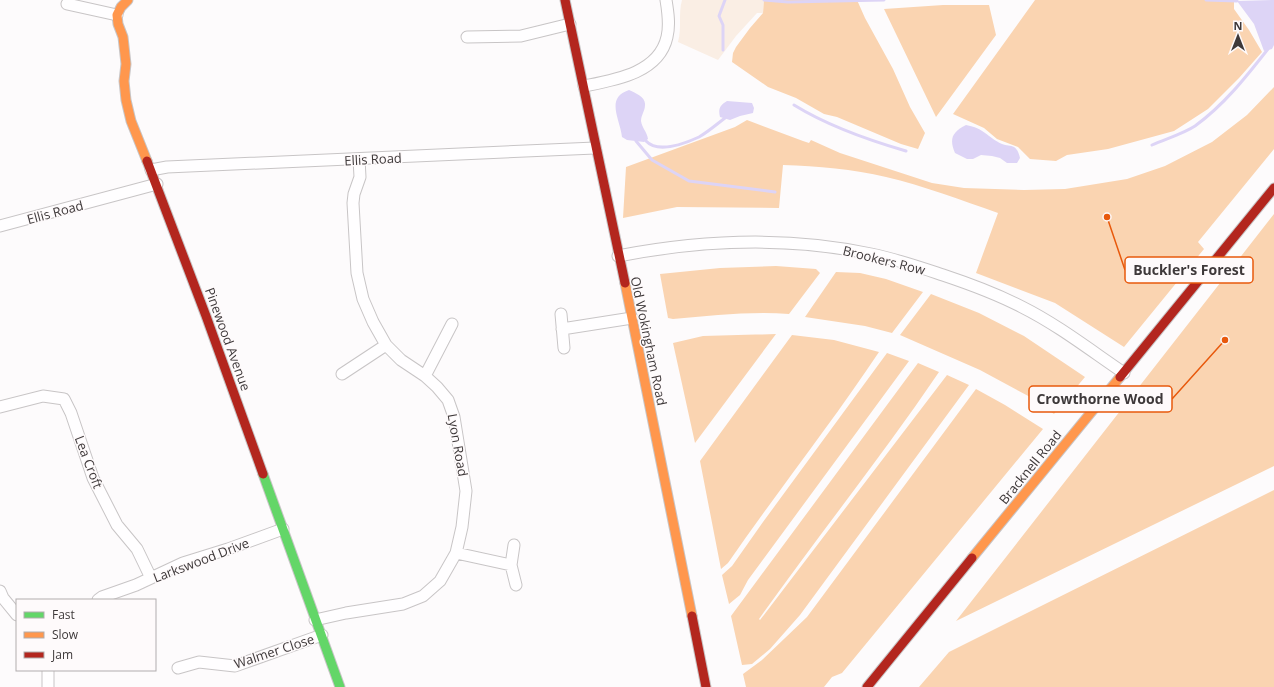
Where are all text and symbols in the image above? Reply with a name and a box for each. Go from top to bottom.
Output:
north arrow [1218,16,1258,56]
text: N [1234,18,1242,33]
street label: Ellis Road [344,149,402,169]
street label: Ellis Road [25,196,85,228]
street label: Brookers Row [841,241,927,279]
callout: Buckler's Forest [1125,257,1253,283]
text: Buckler's Forest [1133,260,1245,279]
street label: Old Wokingham Road [627,275,671,407]
street label: Pinewood Avenue [201,285,255,393]
callout: Crowthorne Wood [1029,386,1172,412]
text: Crowthorne Wood [1036,389,1164,408]
street label: Lyon Road [444,412,472,478]
street label: Bracknell Road [995,426,1065,508]
street label: Lea Croft [71,433,107,491]
street label: Larkswood Drive [151,533,251,587]
legend [16,599,156,671]
text: Fast [52,606,75,623]
text: Slow [52,626,79,643]
street label: Walmer Close [232,630,316,672]
text: Jam [51,646,73,663]

